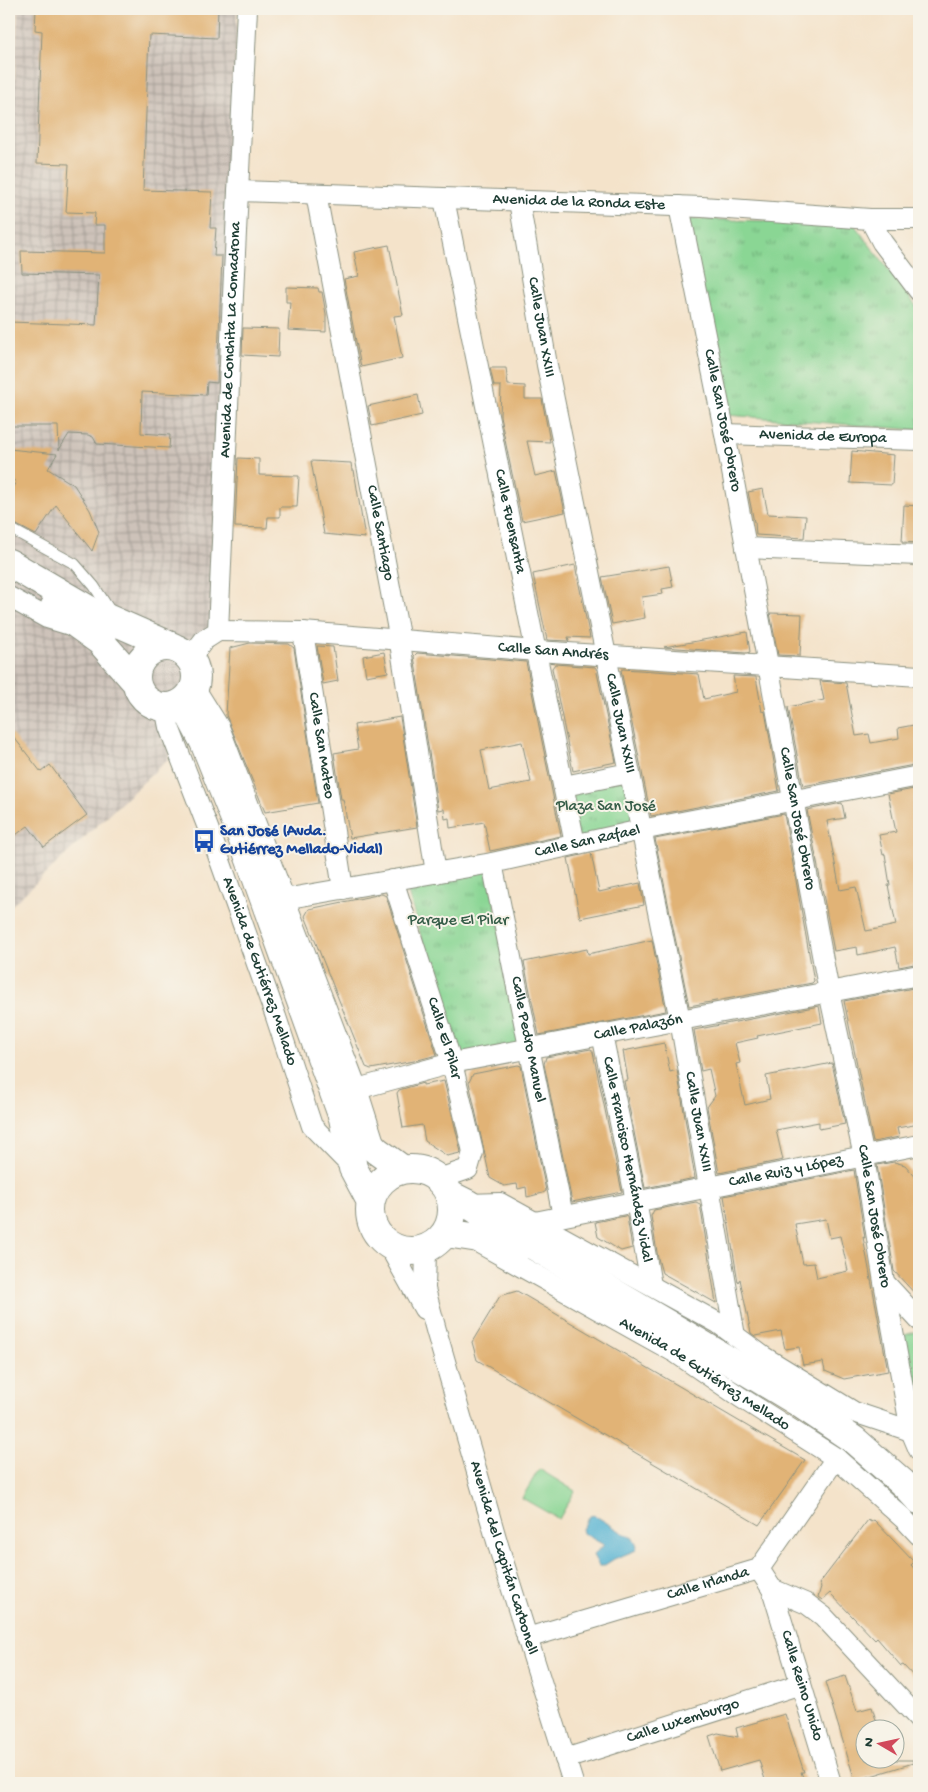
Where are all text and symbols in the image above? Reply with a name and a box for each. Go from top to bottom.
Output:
street label: Avenida de la Ronda Este [492,190,666,215]
street label: Avenida de Conchita La Comadrona [216,220,246,458]
street label: Calle Juan XXIII [523,276,559,379]
street label: Calle San José Obrero [699,348,745,494]
street label: Avenida de Europa [759,426,888,449]
street label: Calle Fuensanta [489,468,530,576]
street label: Calle Santiago [361,484,398,582]
street label: Calle San Andrés [497,638,610,665]
street label: Calle Juan XXIII [600,672,639,775]
street label: Calle San Mateo [303,691,338,800]
street label: Calle San José Obrero [774,746,819,892]
park label: Plaza San José [555,798,657,817]
street label: Calle San Rafael [533,821,642,863]
place label: San José (Avda. Gutiérrez Mellado-Vidal) [220,823,383,860]
bus stop icon: San José (Avda. Gutiérrez Mellado-Vidal) [191,828,217,854]
street label: Avenida de Gutiérrez Mellado [217,875,301,1068]
park label: Parque El Pilar [407,912,509,931]
street label: Calle Pedro Manuel [506,975,549,1104]
street label: Calle El Pilar [422,995,465,1082]
street label: Calle Palazón [592,1010,685,1046]
street label: Calle Francisco Hernández Vidal [597,1055,656,1264]
street label: Calle Juan XXIII [680,1070,716,1173]
street label: Calle San José Obrero [852,1143,894,1290]
street label: Calle Ruiz y López [727,1151,846,1192]
street label: Avenida de Gutiérrez Mellado [616,1314,793,1436]
street label: Avenida del Capitán Carbonell [465,1459,541,1657]
street label: Calle Irlanda [665,1563,752,1605]
street label: Calle Reino Unido [776,1628,827,1743]
street label: Calle Luxemburgo [624,1695,742,1748]
north arrow [856,1720,906,1770]
text: N [861,1737,879,1748]

